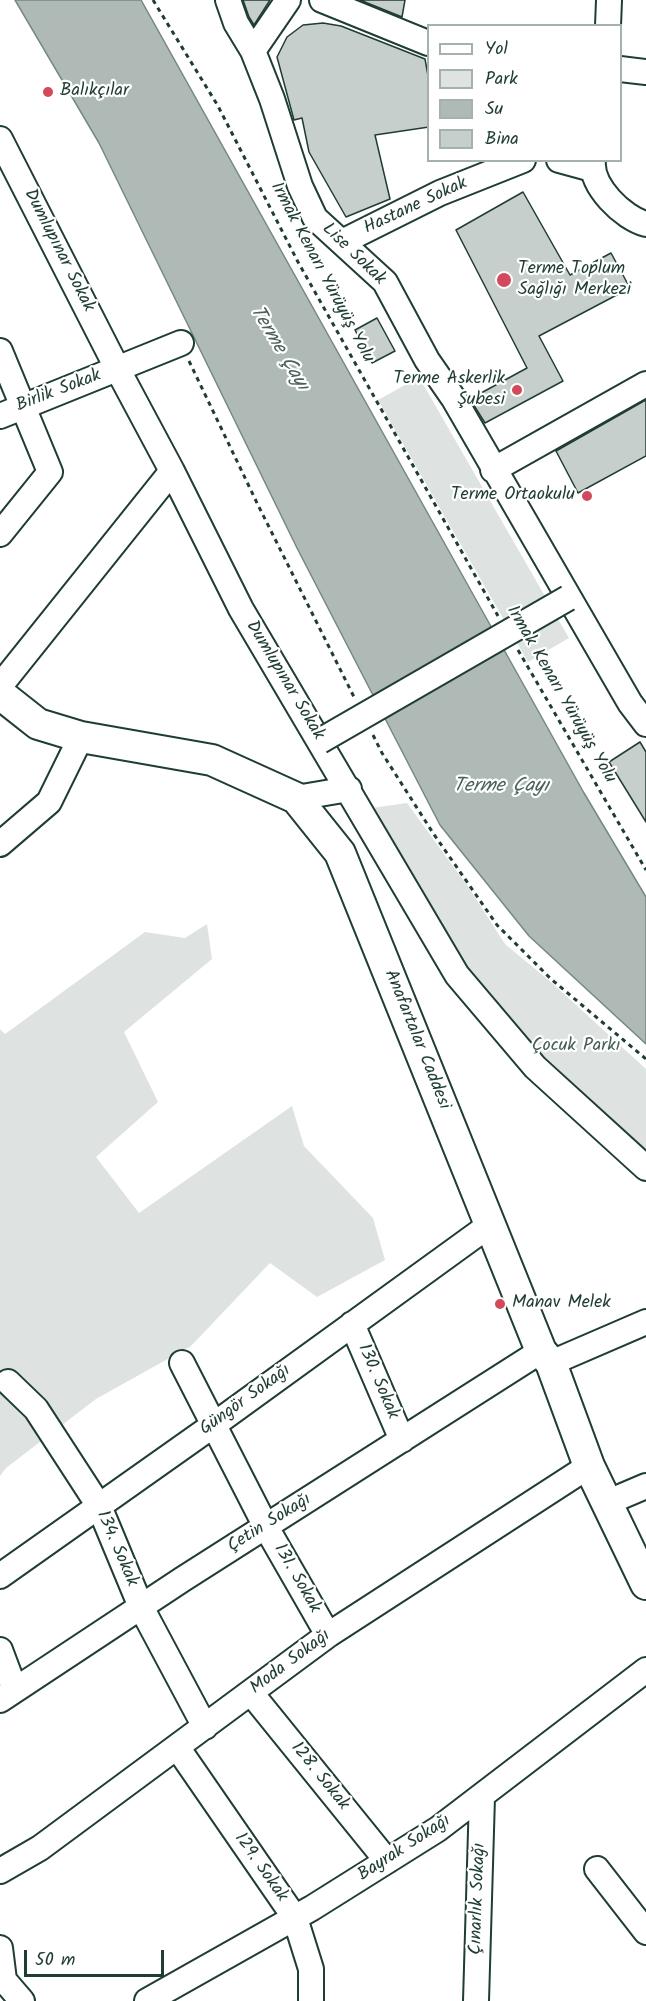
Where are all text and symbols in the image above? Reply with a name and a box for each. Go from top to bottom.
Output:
legend [427,24,622,162]
text: Yol [485,35,508,64]
text: Park [485,65,518,94]
place label: Balıkçılar [60,81,129,103]
marker: Balıkçılar [41,85,55,99]
text: Su [485,95,503,124]
text: Bina [485,125,519,154]
street label: Hastane Sokak [361,174,471,240]
street label: Irmak Kenarı Yürüyüş Yolu [264,179,378,367]
street label: Dumlupınar Sokak [18,186,98,316]
street label: Lise Sokak [317,219,389,291]
place label: Terme Toplum Sağlığı Merkezi [518,259,631,302]
marker: Terme Toplum Sağlığı Merkezi [495,271,513,289]
water label: Terme Çayı [243,302,313,396]
street label: Birlik Sokak [14,366,104,418]
place label: Terme Askerlik Şubesi [393,369,505,412]
marker: Terme Askerlik Şubesi [510,383,524,397]
place label: Terme Ortaokulu [451,485,575,507]
marker: Terme Ortaokulu [580,489,594,503]
street label: Irmak Kenarı Yürüyüş Yolu [500,602,620,788]
street label: Dumlupınar Sokak [240,617,328,745]
water label: Terme Çayı [453,776,549,800]
street label: Anafartalar Caddesi [378,967,454,1113]
park label: Çocuk Parkı [532,1036,620,1058]
place label: Manav Melek [512,1293,611,1315]
marker: Manav Melek [493,1297,507,1311]
street label: 130. Sokak [352,1341,402,1423]
street label: Güngör Sokağı [196,1361,296,1441]
street label: Çetin Sokağı [224,1490,316,1558]
street label: 134. Sokak [90,1508,142,1590]
street label: 131. Sokak [268,1541,324,1617]
street label: Moda Sokağı [247,1626,335,1700]
street label: 128. Sokak [285,1739,353,1815]
street label: Bayrak Sokağı [355,1811,455,1887]
street label: 129. Sokak [228,1829,292,1907]
street label: Çınarlık Sokağı [466,1843,492,1955]
scale bar [27,1938,166,1976]
text: 50 m [35,1946,75,1975]

